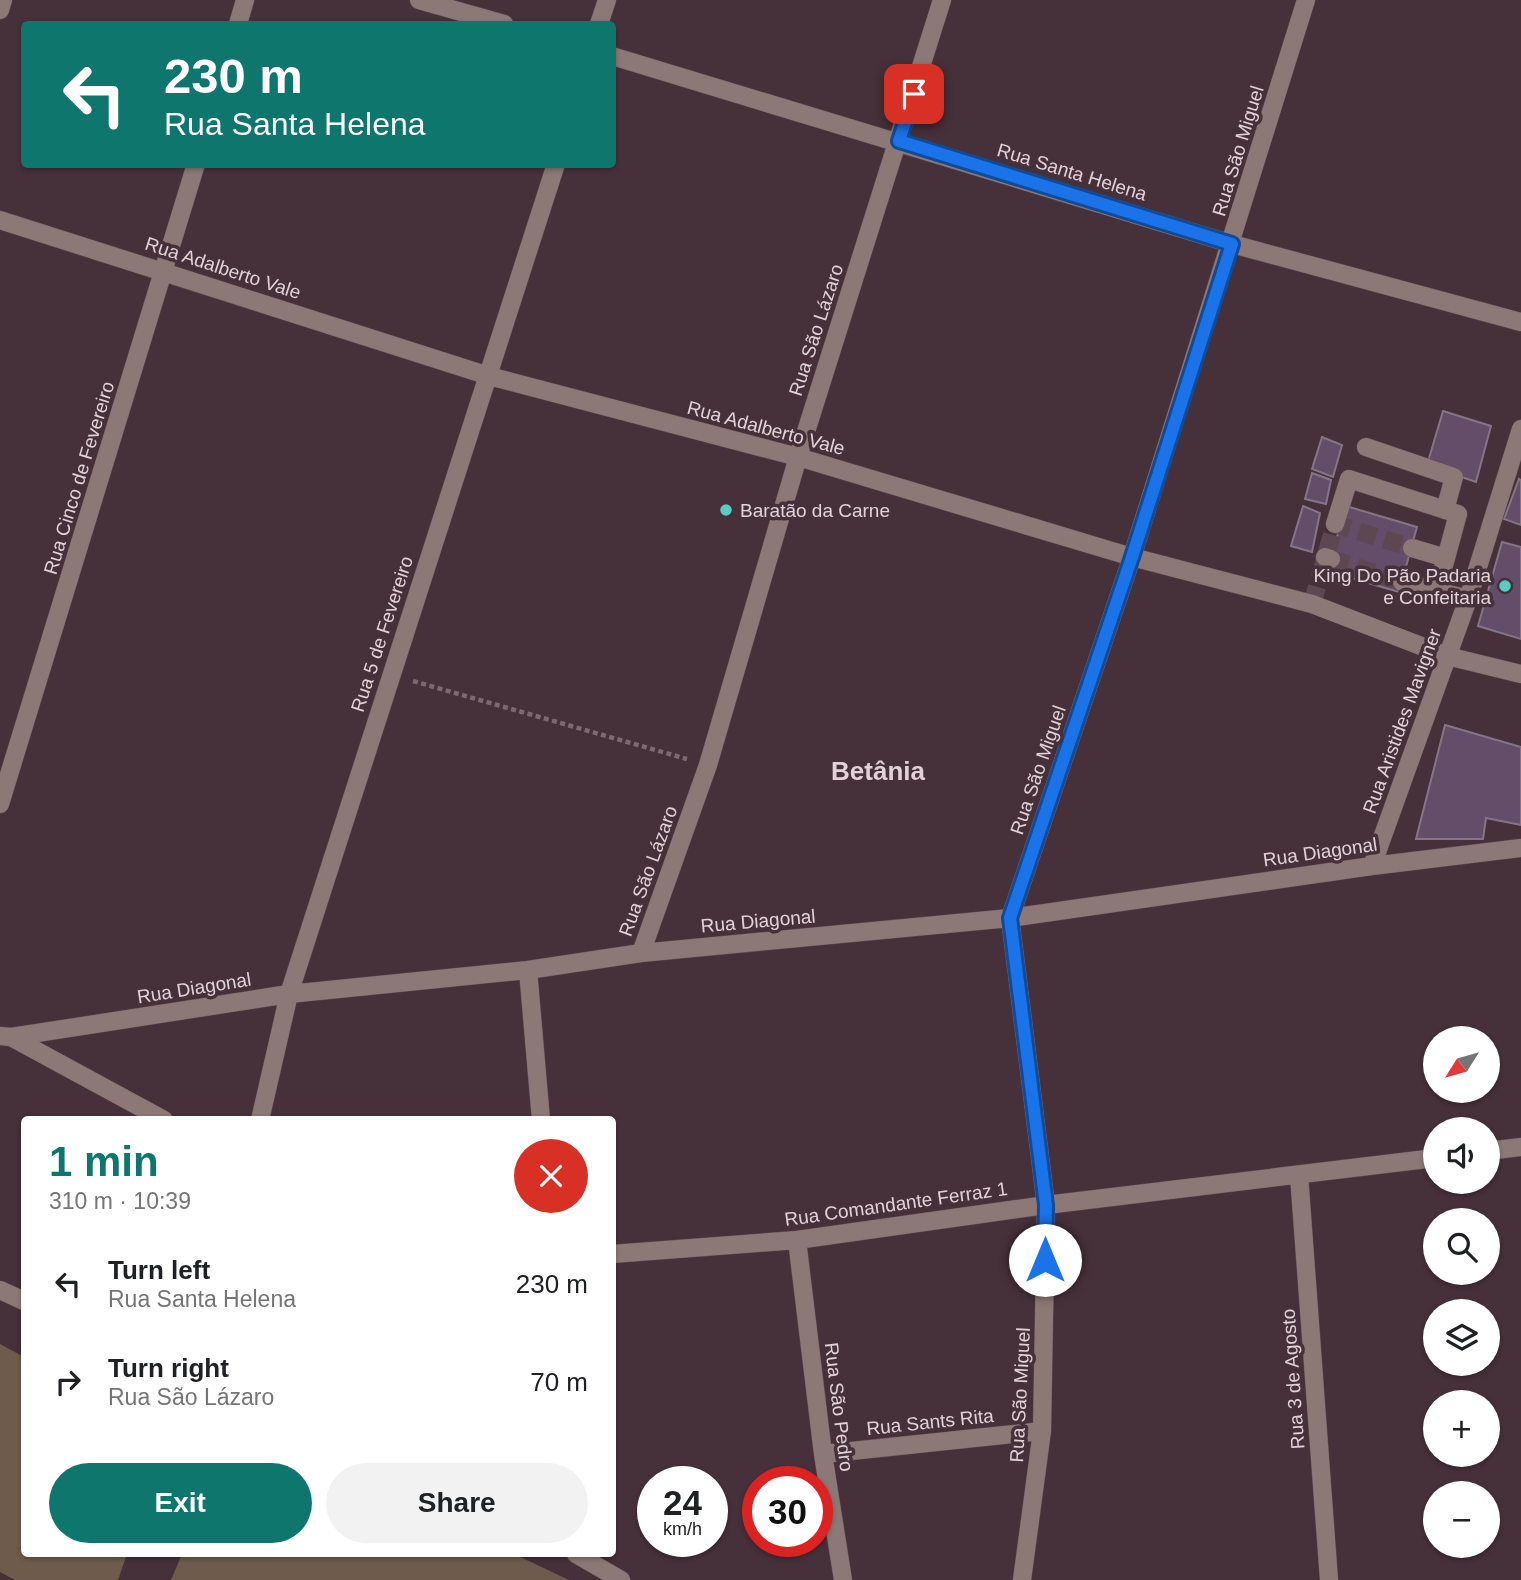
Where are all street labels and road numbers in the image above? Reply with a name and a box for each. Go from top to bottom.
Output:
street label: Rua São Miguel [1208,83,1268,219]
street label: Rua Santa Helena [995,139,1150,205]
street label: Rua Adalberto Vale [143,233,303,303]
street label: Rua São Lázaro [785,261,847,399]
street label: Rua Cinco de Fevereiro [40,379,118,577]
street label: Rua Adalberto Vale [685,397,847,459]
street label: Rua 5 de Fevereiro [347,553,417,715]
street label: Rua Aristides Mavigner [1359,625,1446,816]
street label: Rua São Miguel [1006,703,1070,837]
street label: Rua São Lázaro [615,803,681,939]
street label: Rua Diagonal [1262,834,1378,870]
street label: Rua Diagonal [700,906,816,936]
street label: Rua Diagonal [135,969,253,1007]
street label: Rua Comandante Ferraz 1 [783,1178,1009,1230]
street label: Rua 3 de Agosto [1278,1308,1308,1450]
street label: Rua São Miguel [1006,1327,1034,1463]
street label: Rua São Pedro [821,1341,857,1473]
street label: Rua Sants Rita [865,1405,995,1439]

